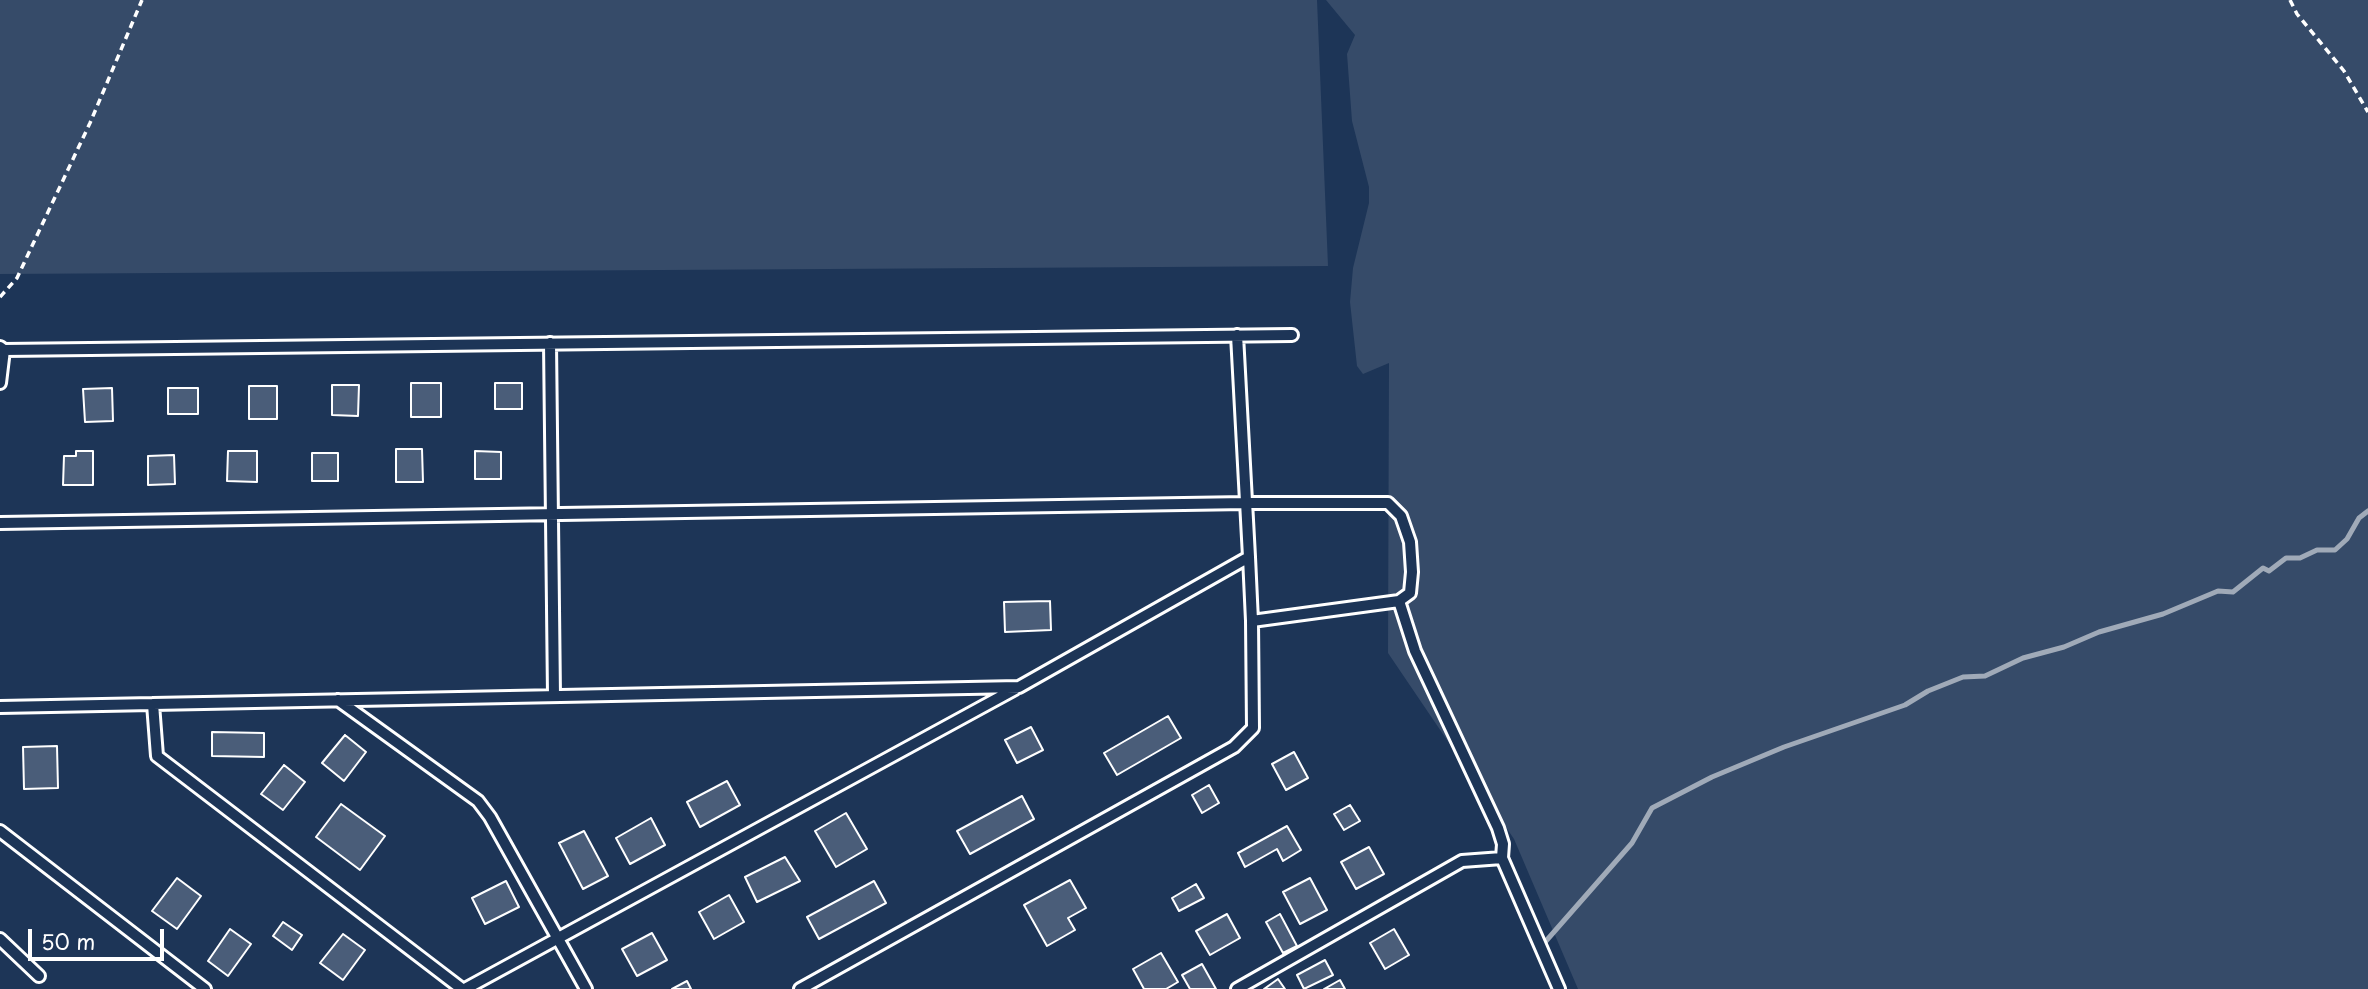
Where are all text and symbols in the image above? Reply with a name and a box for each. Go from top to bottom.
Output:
scale bar [32,916,168,960]
text: 50 m [41,925,95,957]

